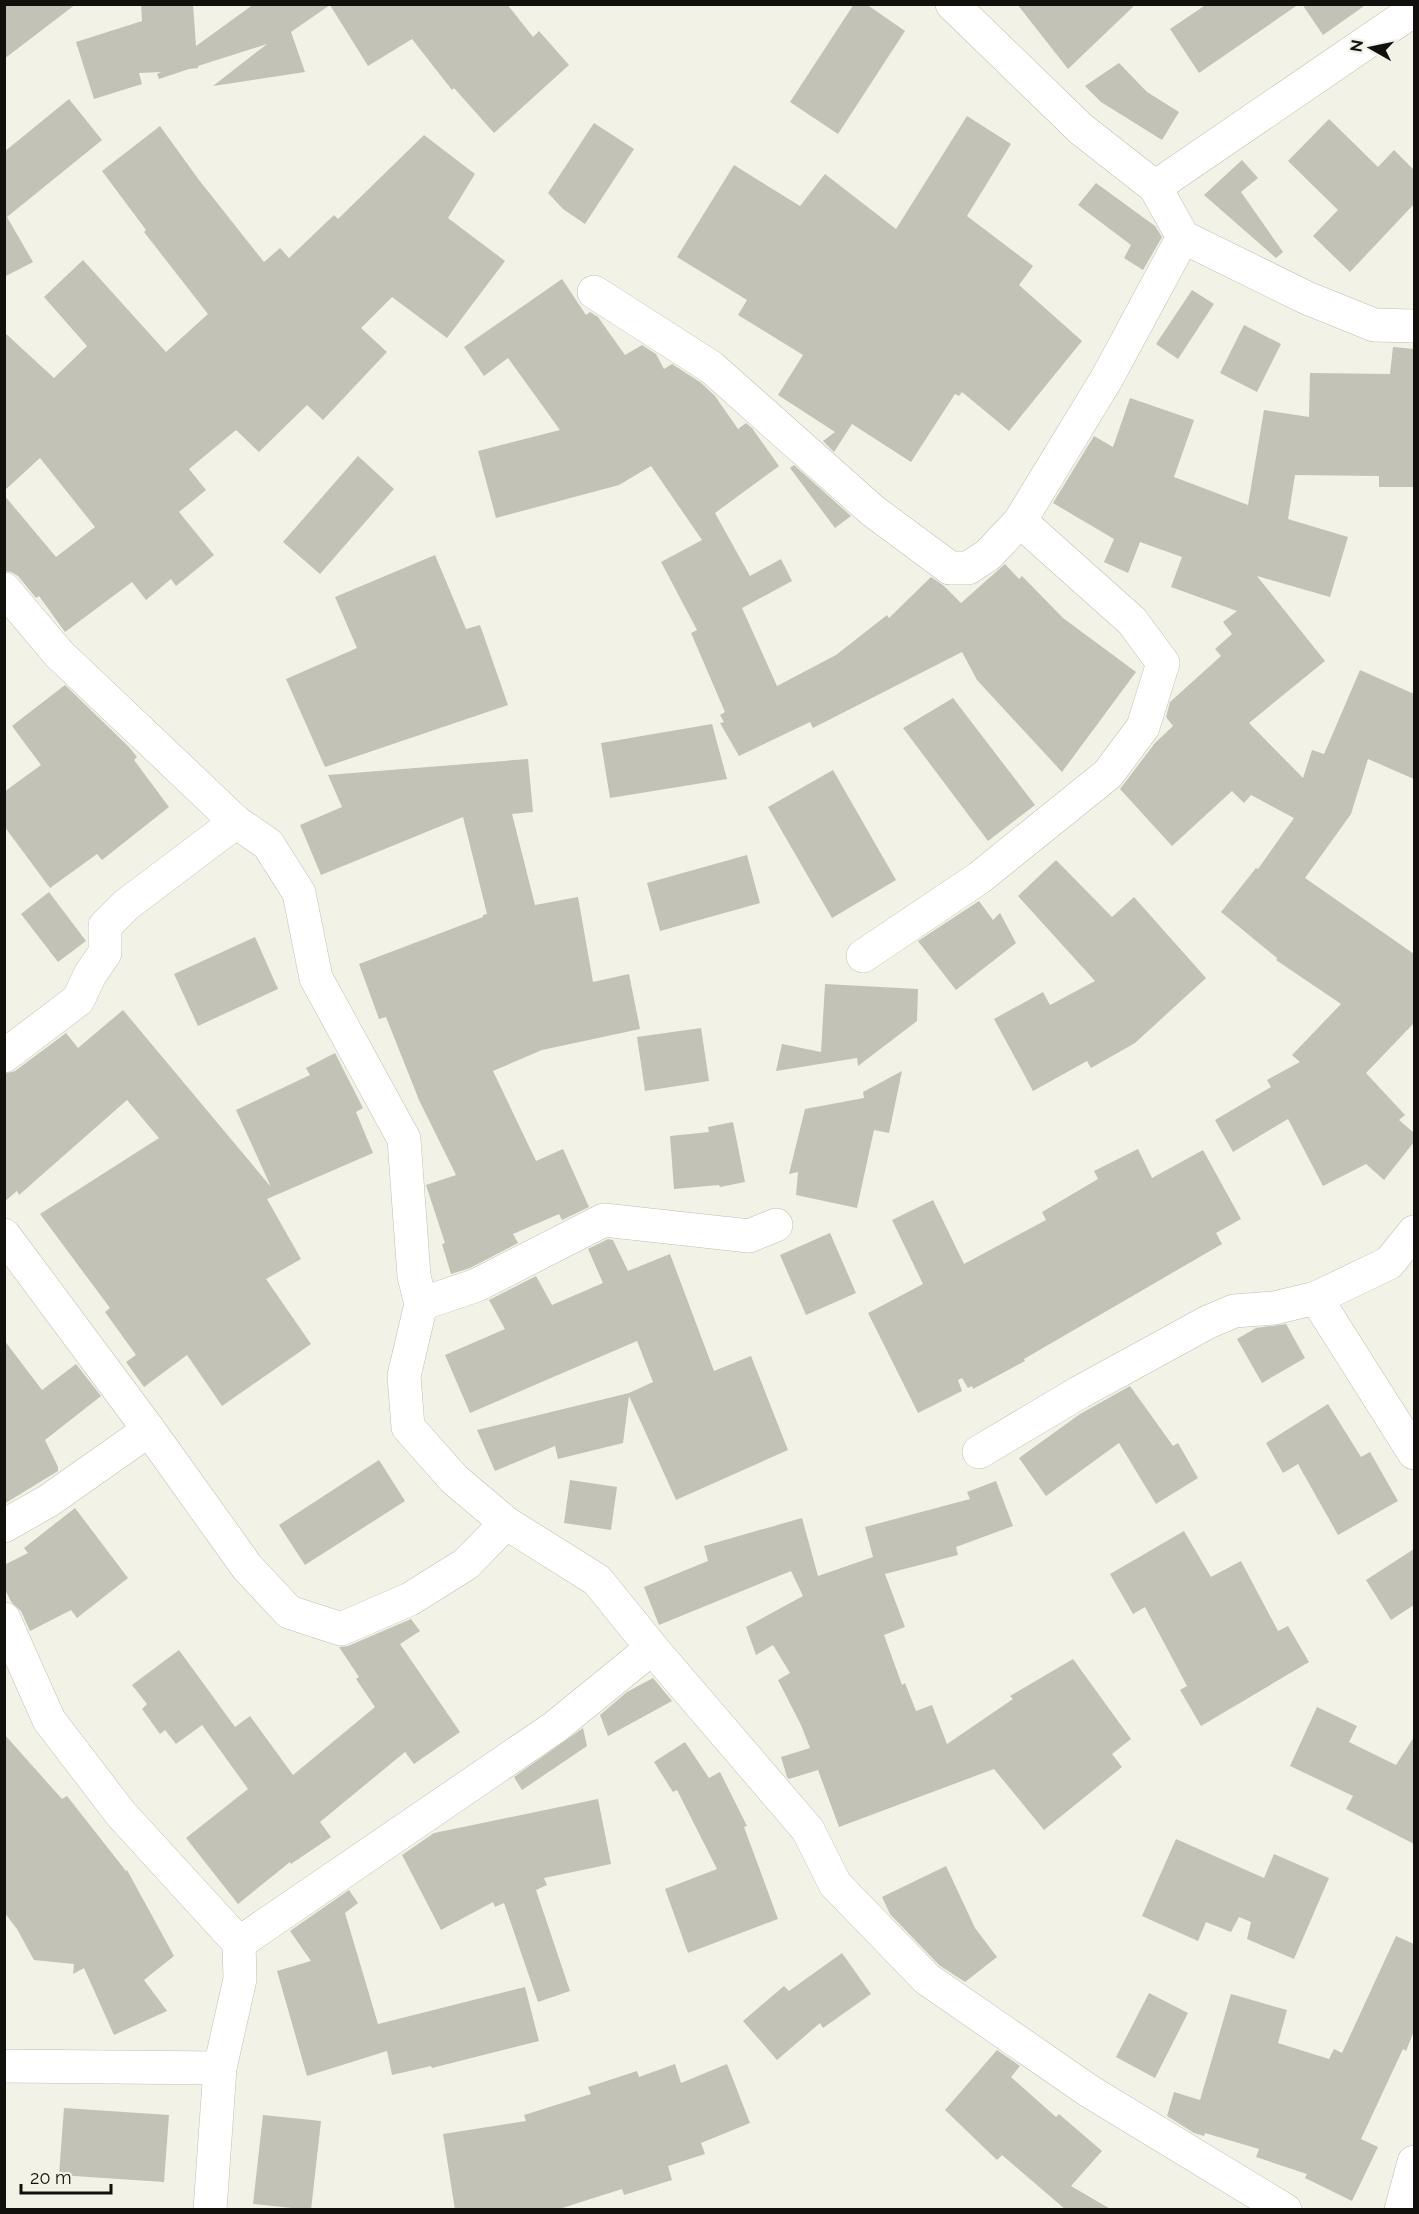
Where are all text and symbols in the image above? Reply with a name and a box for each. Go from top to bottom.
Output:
north arrow [1341,18,1401,78]
text: N [1346,38,1367,53]
scale bar [21,2157,111,2195]
text: 20 m [30,2167,72,2188]

